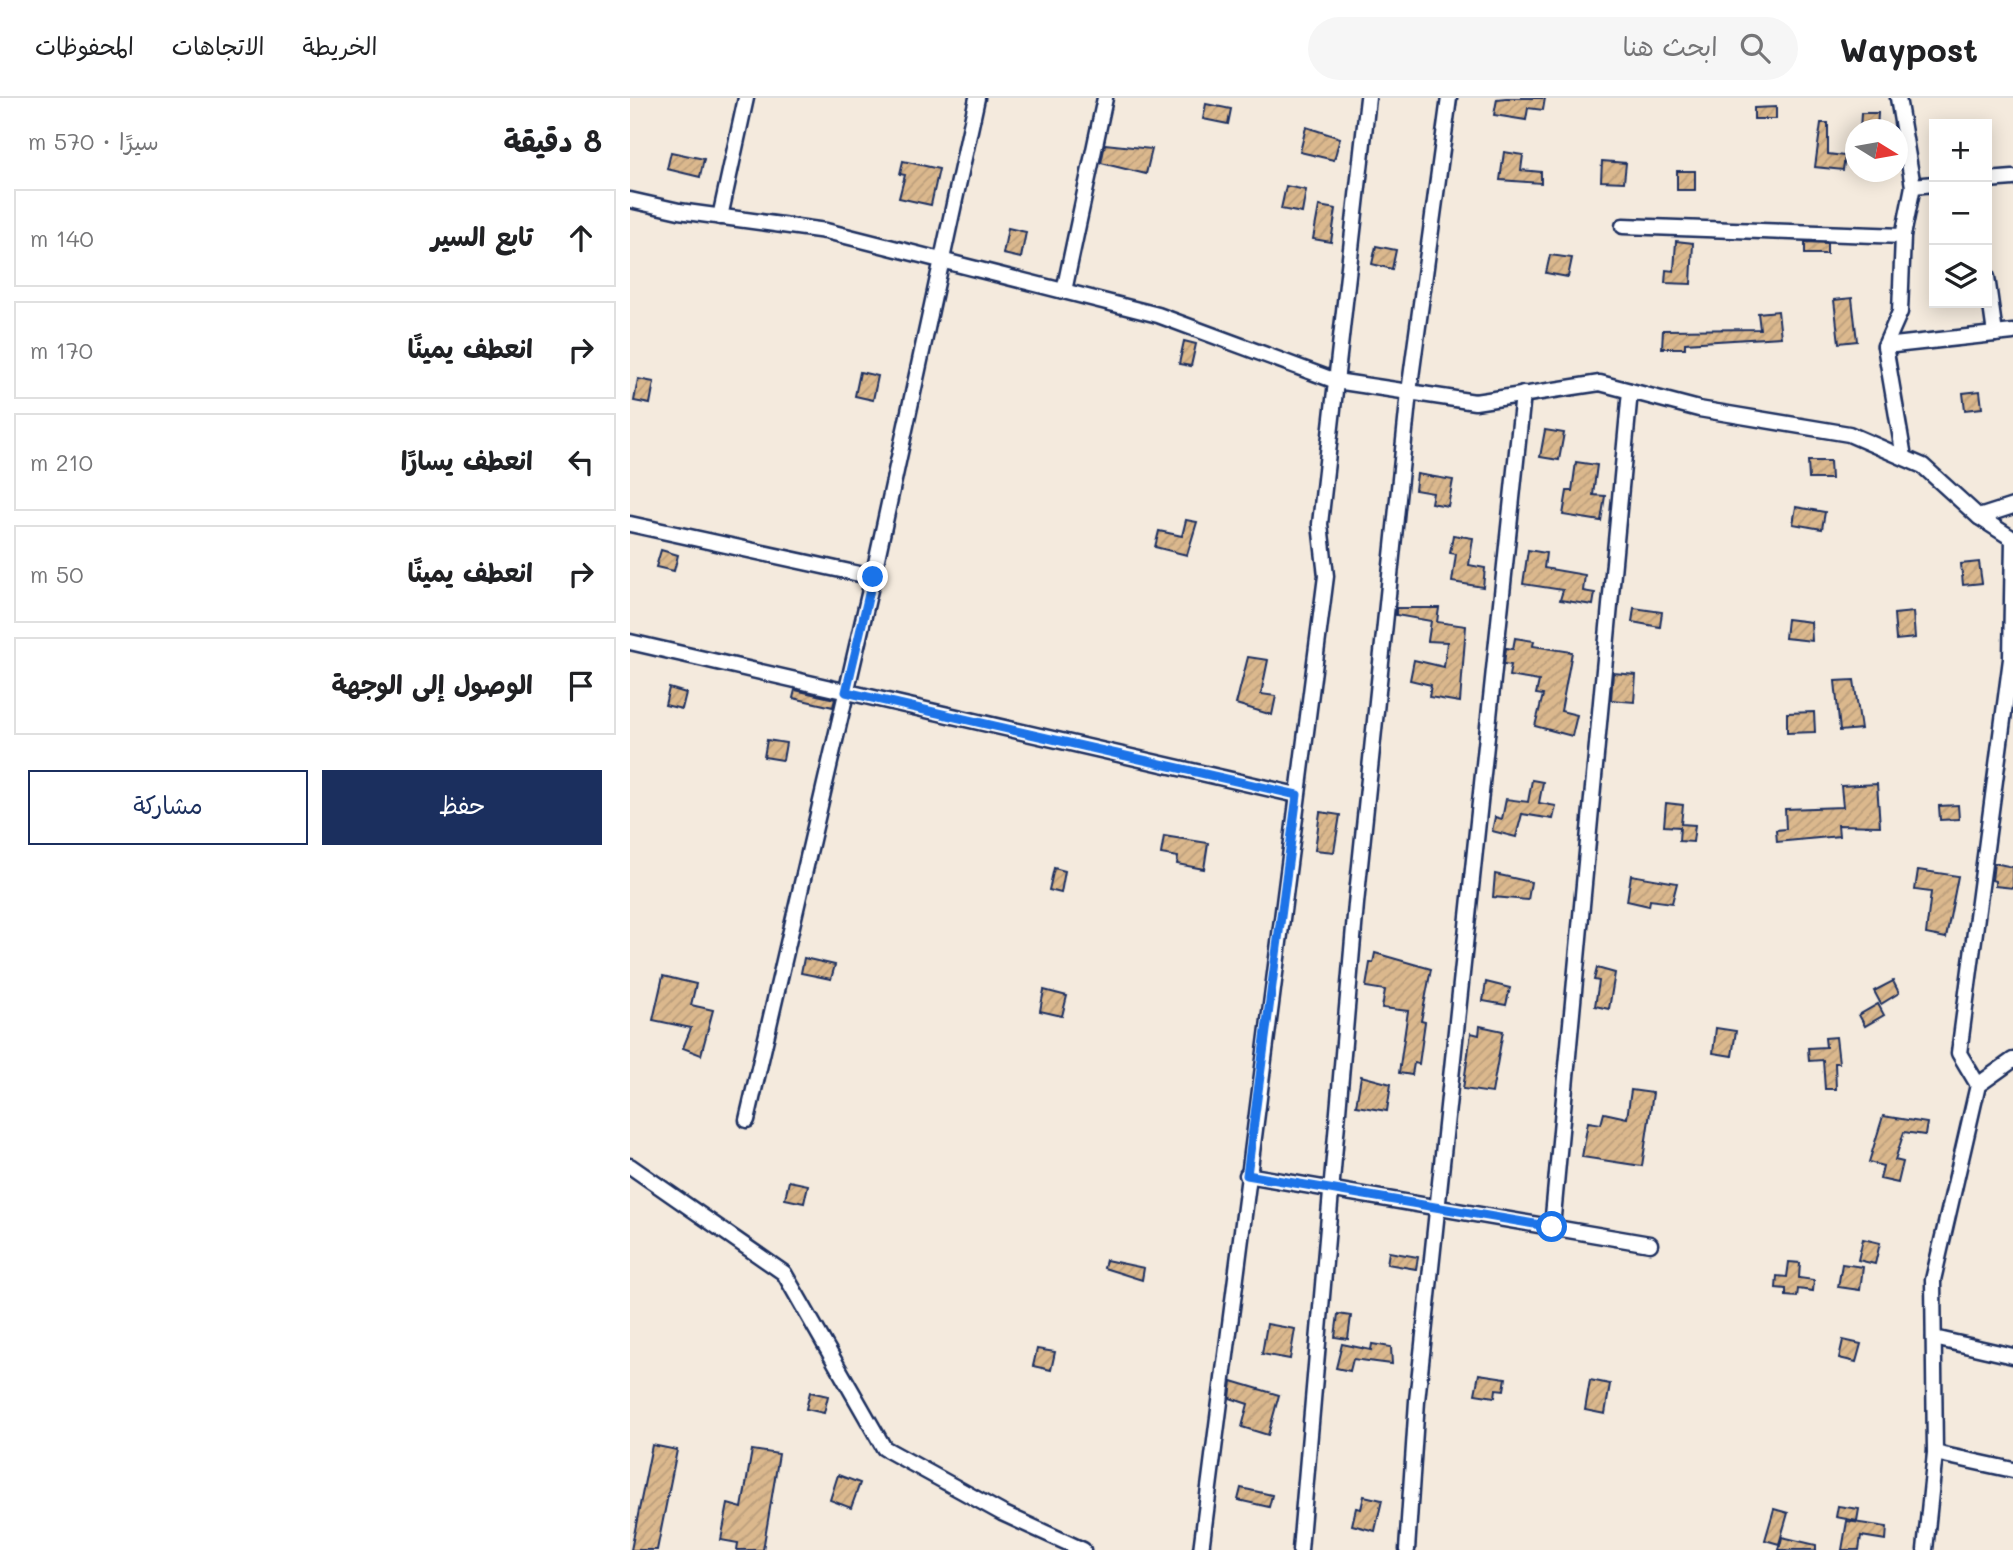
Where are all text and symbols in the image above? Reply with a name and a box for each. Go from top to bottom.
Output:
search box [1308,17,1798,80]
text: Waypost [1840,27,1978,70]
text: ابحث هنا [1622,29,1718,63]
icon: search [1736,29,1774,67]
text: المحفوظات [35,30,134,61]
text: الاتجاهات [172,30,265,61]
text: الخريطة [303,30,377,61]
north arrow [1845,119,1908,182]
map controls [1929,119,1992,308]
button: + [1929,119,1992,182]
text: 8 دقيقة [503,120,602,160]
text: سيرًا · 570 m [28,126,159,156]
button: − [1929,182,1992,245]
text: تابع السير [431,219,533,253]
icon: ahead [562,219,600,257]
text: 140 m [30,223,94,253]
button: layers [1929,245,1992,308]
text: انعطف يمينًا [408,331,533,365]
icon: right [562,331,600,369]
text: 170 m [30,335,93,365]
text: انعطف يسارًا [401,443,533,477]
icon: left [562,443,600,481]
text: 210 m [30,447,93,477]
text: انعطف يمينًا [408,555,533,589]
icon: right [562,555,600,593]
text: 50 m [30,559,83,589]
route end [857,561,888,592]
text: الوصول إلى الوجهة [331,667,533,701]
icon: arrive [562,667,600,705]
button: مشاركة [28,770,308,845]
button: حفظ [322,770,602,845]
route start [1536,1211,1567,1242]

